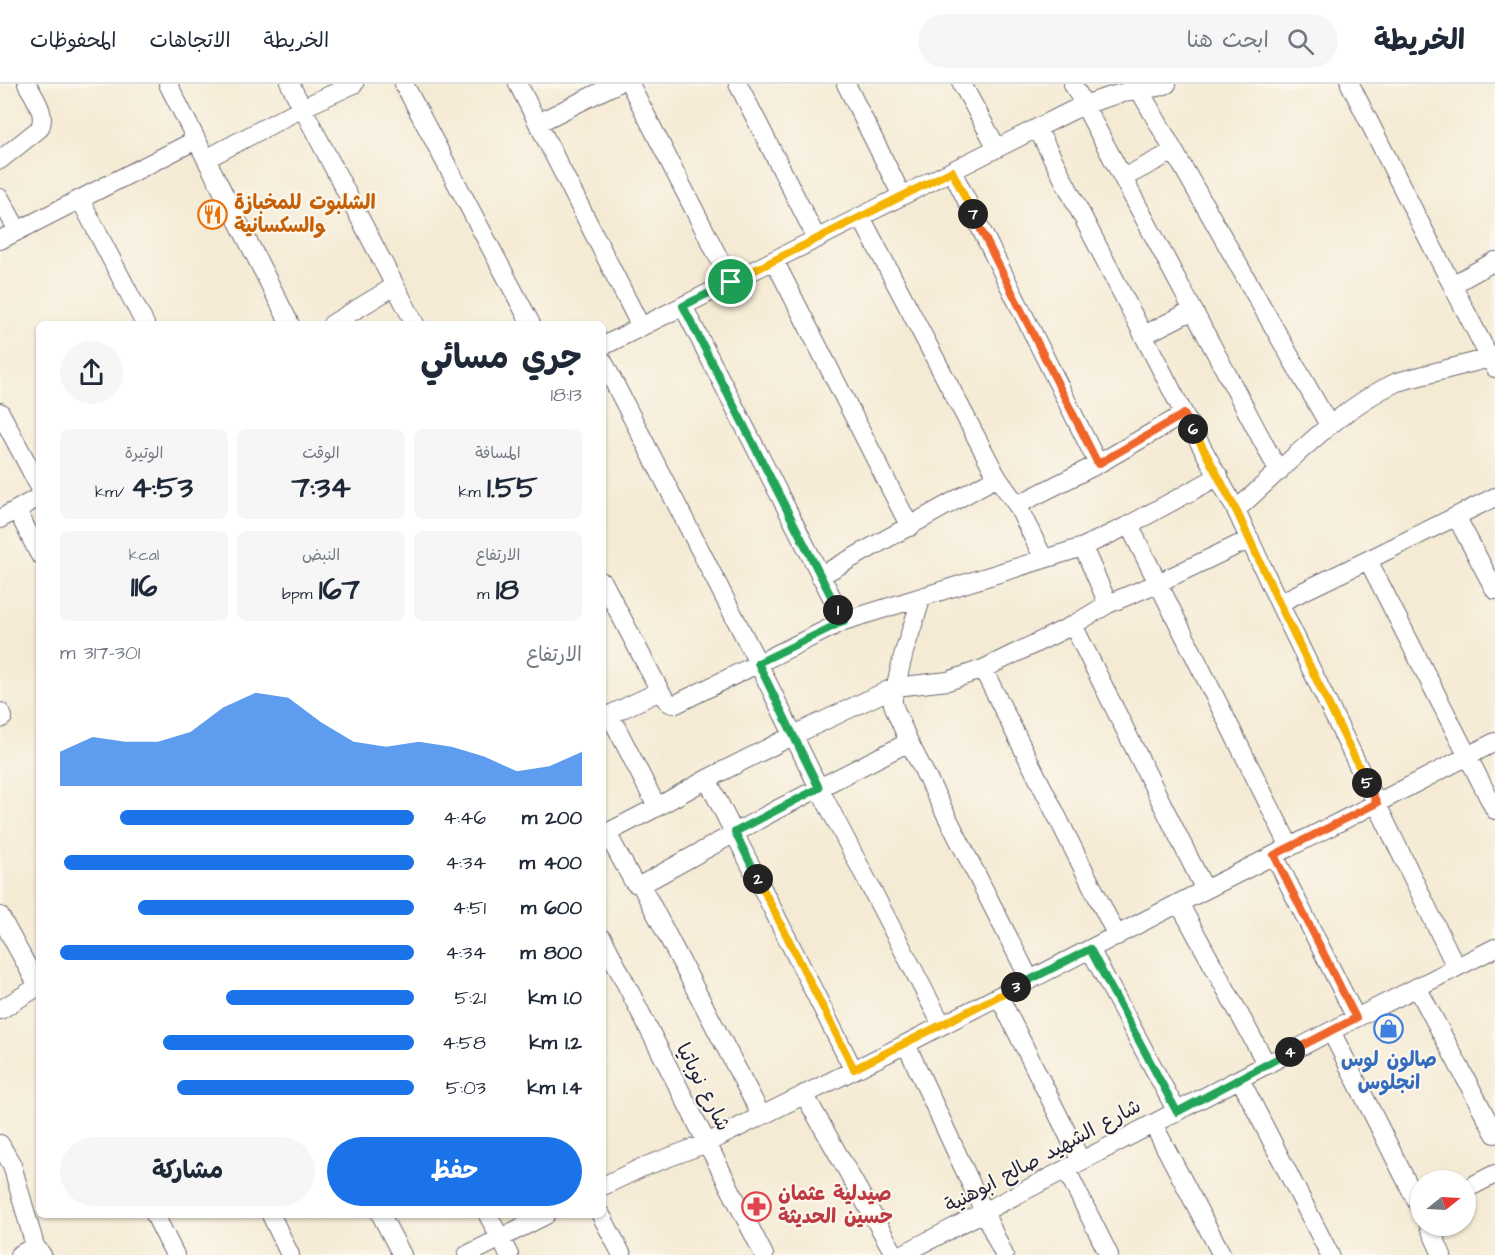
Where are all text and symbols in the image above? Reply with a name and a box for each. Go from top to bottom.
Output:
search box [918,14,1338,68]
text: الخريطة [1374,21,1465,60]
text: ابحث هنا [1187,25,1269,56]
icon: search [1284,25,1317,58]
text: المحفوظات [30,26,116,55]
text: الاتجاهات [149,26,231,55]
text: الخريطة [264,26,329,55]
place label: الشلبوت للمخبازة والسكسانية [234,189,376,240]
restaurant icon: الشلبوت للمخبازة والسكسانية [197,199,229,231]
pin: 7 [958,199,988,229]
text: 7 [968,203,978,225]
pin [705,256,756,307]
icon: arrive [714,265,747,298]
text: جري مسائي [420,335,582,381]
button: share [60,341,123,404]
text: 18:13 [550,381,582,409]
pin: 6 [1178,414,1208,444]
text: 6 [1188,418,1198,440]
text: الوتيرة [125,442,163,464]
text: الوقت [302,442,340,464]
text: المسافة [475,442,521,464]
text: 4:53 [131,467,193,509]
text: 7:34 [291,467,351,509]
text: 1.55 [487,467,538,509]
text: /km [95,481,131,503]
text: km [458,481,487,503]
text: kcal [129,544,159,566]
text: النبض [302,544,340,566]
text: الارتفاع [476,544,520,566]
text: 116 [131,566,157,608]
text: 167 [319,569,360,611]
text: 18 [496,569,519,611]
text: bpm [282,583,319,605]
text: m [477,583,496,605]
pin: 1 [823,595,853,625]
text: 1 [837,599,839,621]
text: 301–317 m [60,639,140,667]
text: الارتفاع [526,641,582,669]
pin: 5 [1352,768,1382,798]
text: 5 [1361,772,1373,794]
text: 4:46 [443,804,486,832]
text: 200 m [522,804,582,832]
text: 4:34 [445,849,486,877]
text: 400 m [520,849,582,877]
pin: 2 [743,864,773,894]
text: 2 [753,868,763,890]
text: 4:51 [452,894,486,922]
text: 600 m [521,894,582,922]
text: 4:34 [445,939,486,967]
text: 800 m [520,939,582,967]
pin: 3 [1001,972,1031,1002]
text: 3 [1012,976,1020,998]
text: 5:21 [454,984,486,1012]
text: 1.0 km [528,984,582,1012]
shop icon: صالون لوس انجلوس [1373,1013,1405,1045]
text: 4:58 [442,1029,486,1057]
text: 1.2 km [529,1029,582,1057]
pin: 4 [1275,1037,1305,1067]
street label: شارع نوباتيا [669,1038,737,1136]
text: 4 [1285,1041,1295,1063]
place label: صالون لوس انجلوس [1341,1046,1437,1097]
text: 5:03 [446,1074,486,1102]
text: 1.4 km [527,1074,582,1102]
street label: شارع الشهيد صالح ابوهنية [940,1092,1146,1220]
button: مشاركة [60,1137,315,1206]
button: حفظ [327,1137,582,1206]
north arrow [1410,1170,1476,1236]
map controls [1410,1170,1476,1236]
place label: صيدلية عثمان حسين الحديثة [778,1180,893,1231]
pharmacy icon: صيدلية عثمان حسين الحديثة [741,1190,773,1222]

